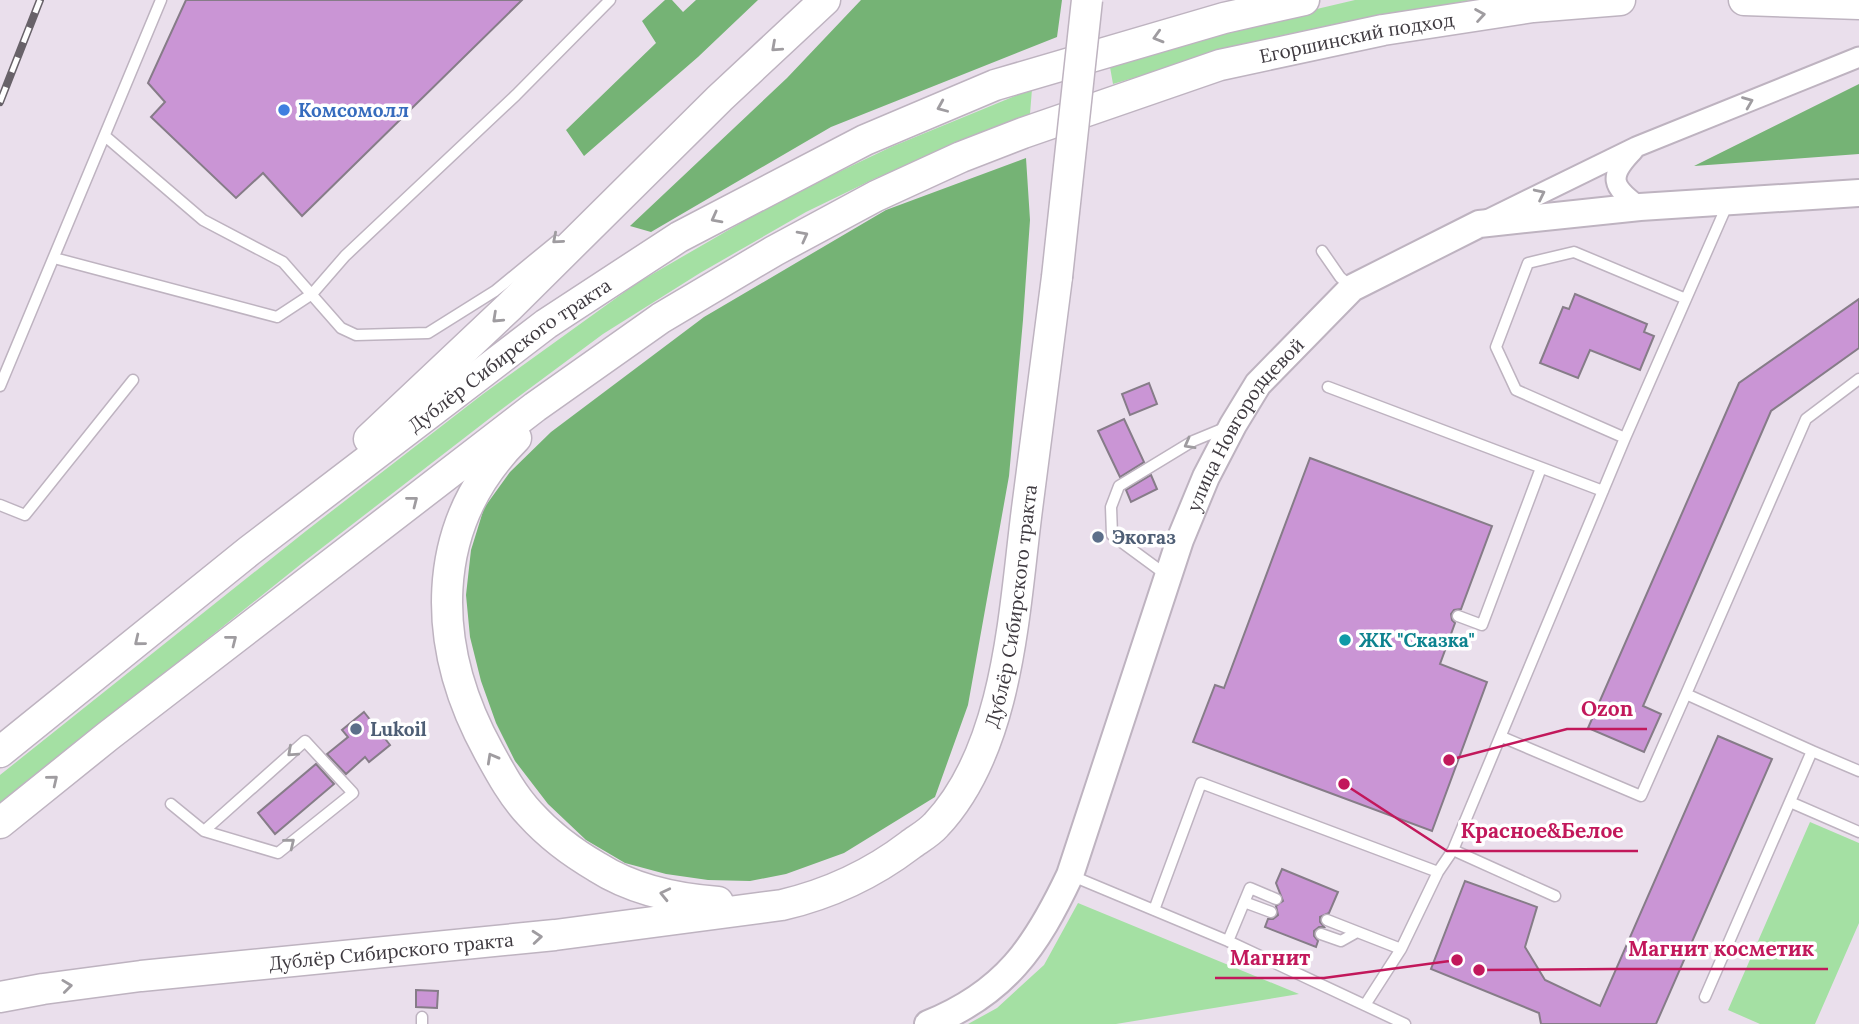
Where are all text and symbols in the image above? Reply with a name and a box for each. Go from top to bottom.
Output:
street label: Егоршинский подход [1257,7,1456,68]
one-way arrow [1474,8,1486,23]
one-way arrow [1153,29,1165,43]
one-way arrow [771,39,784,51]
one-way arrow [1741,96,1753,110]
place label: Комсомолл [298,98,409,122]
one-way arrow [937,99,949,113]
marker: Комсомолл [276,102,292,118]
one-way arrow [1533,188,1545,202]
one-way arrow [711,210,723,223]
one-way arrow [796,230,808,244]
one-way arrow [553,231,566,243]
street label: Дублёр Сибирского тракта [403,273,616,437]
one-way arrow [492,310,505,323]
street label: улица Новгородцевой [1181,332,1309,515]
one-way arrow [1183,436,1196,449]
street label: Дублёр Сибирского тракта [979,483,1042,731]
one-way arrow [405,496,417,509]
place label: Экогаз [1112,525,1176,549]
marker: Экогаз [1090,529,1106,545]
place label: ЖК "Сказка" [1359,628,1475,652]
marker: ЖК "Сказка" [1337,632,1353,648]
one-way arrow [135,633,148,645]
one-way arrow [225,635,237,648]
callout: Ozon [1567,687,1647,729]
text: Ozon [1581,695,1633,722]
place label: Lukoil [370,717,427,741]
marker: Lukoil [348,721,364,737]
one-way arrow [287,744,300,756]
one-way arrow [487,753,500,765]
one-way arrow [46,775,58,788]
callout: Красное&Белое [1447,809,1638,851]
text: Красное&Белое [1460,817,1624,844]
one-way arrow [282,839,294,852]
one-way arrow [659,888,671,903]
street label: Дублёр Сибирского тракта [268,927,515,975]
callout: Магнит косметик [1613,927,1828,969]
one-way arrow [532,930,543,945]
text: Магнит косметик [1628,935,1815,962]
callout: Магнит [1215,936,1324,978]
text: Магнит [1230,944,1310,971]
one-way arrow [61,978,73,993]

